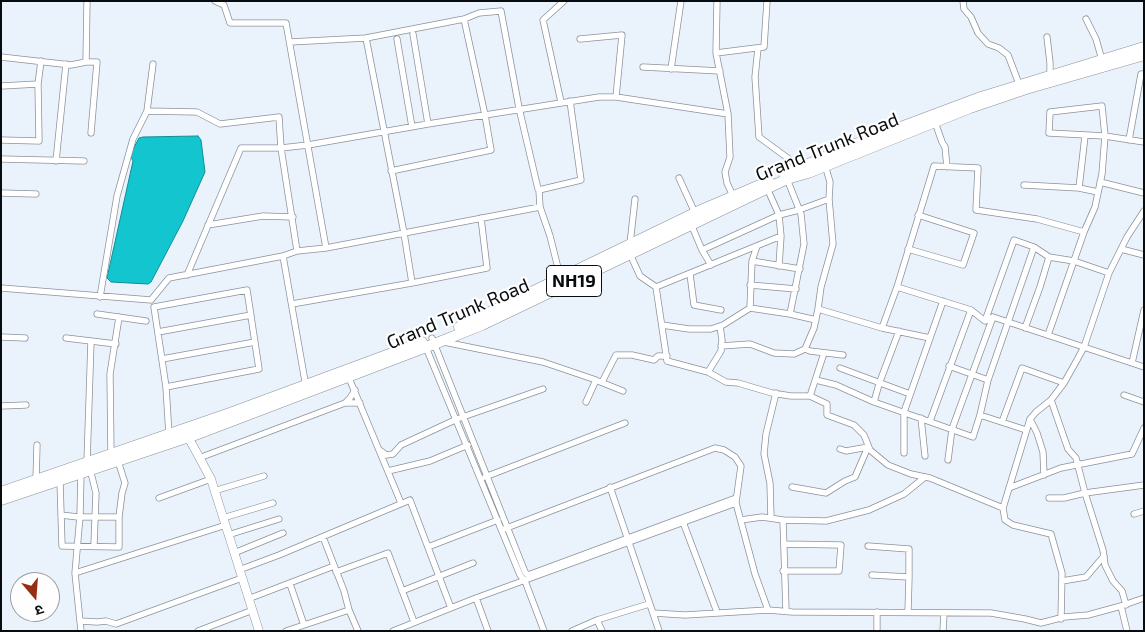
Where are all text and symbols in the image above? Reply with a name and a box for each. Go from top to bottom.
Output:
street label: Grand Trunk Road [752,108,902,186]
road number: NH19 [546,266,602,296]
street label: Grand Trunk Road [383,274,533,354]
north arrow [10,572,60,622]
text: उ [33,601,46,620]

